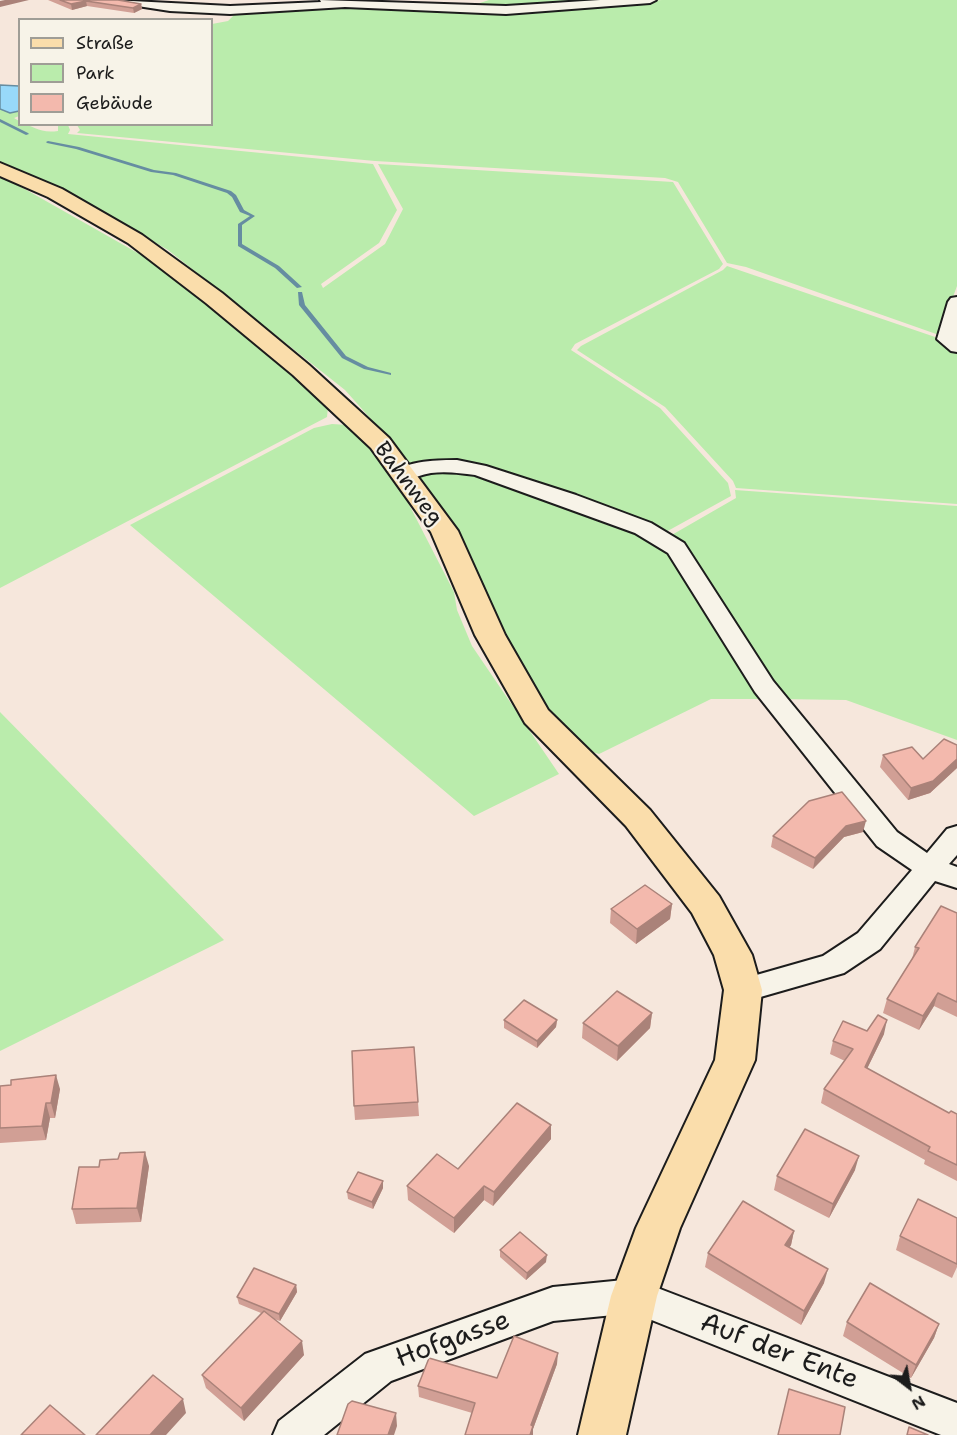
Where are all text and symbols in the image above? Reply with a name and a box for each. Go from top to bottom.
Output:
legend [18,18,213,126]
text: Straße [76,31,134,55]
text: Park [76,61,115,85]
text: Gebäude [76,91,153,115]
street label: Bahnweg [368,437,448,531]
street label: Hofgasse [392,1304,514,1376]
street label: Auf der Ente [695,1307,863,1397]
north arrow [879,1357,939,1417]
text: N [908,1391,929,1415]

